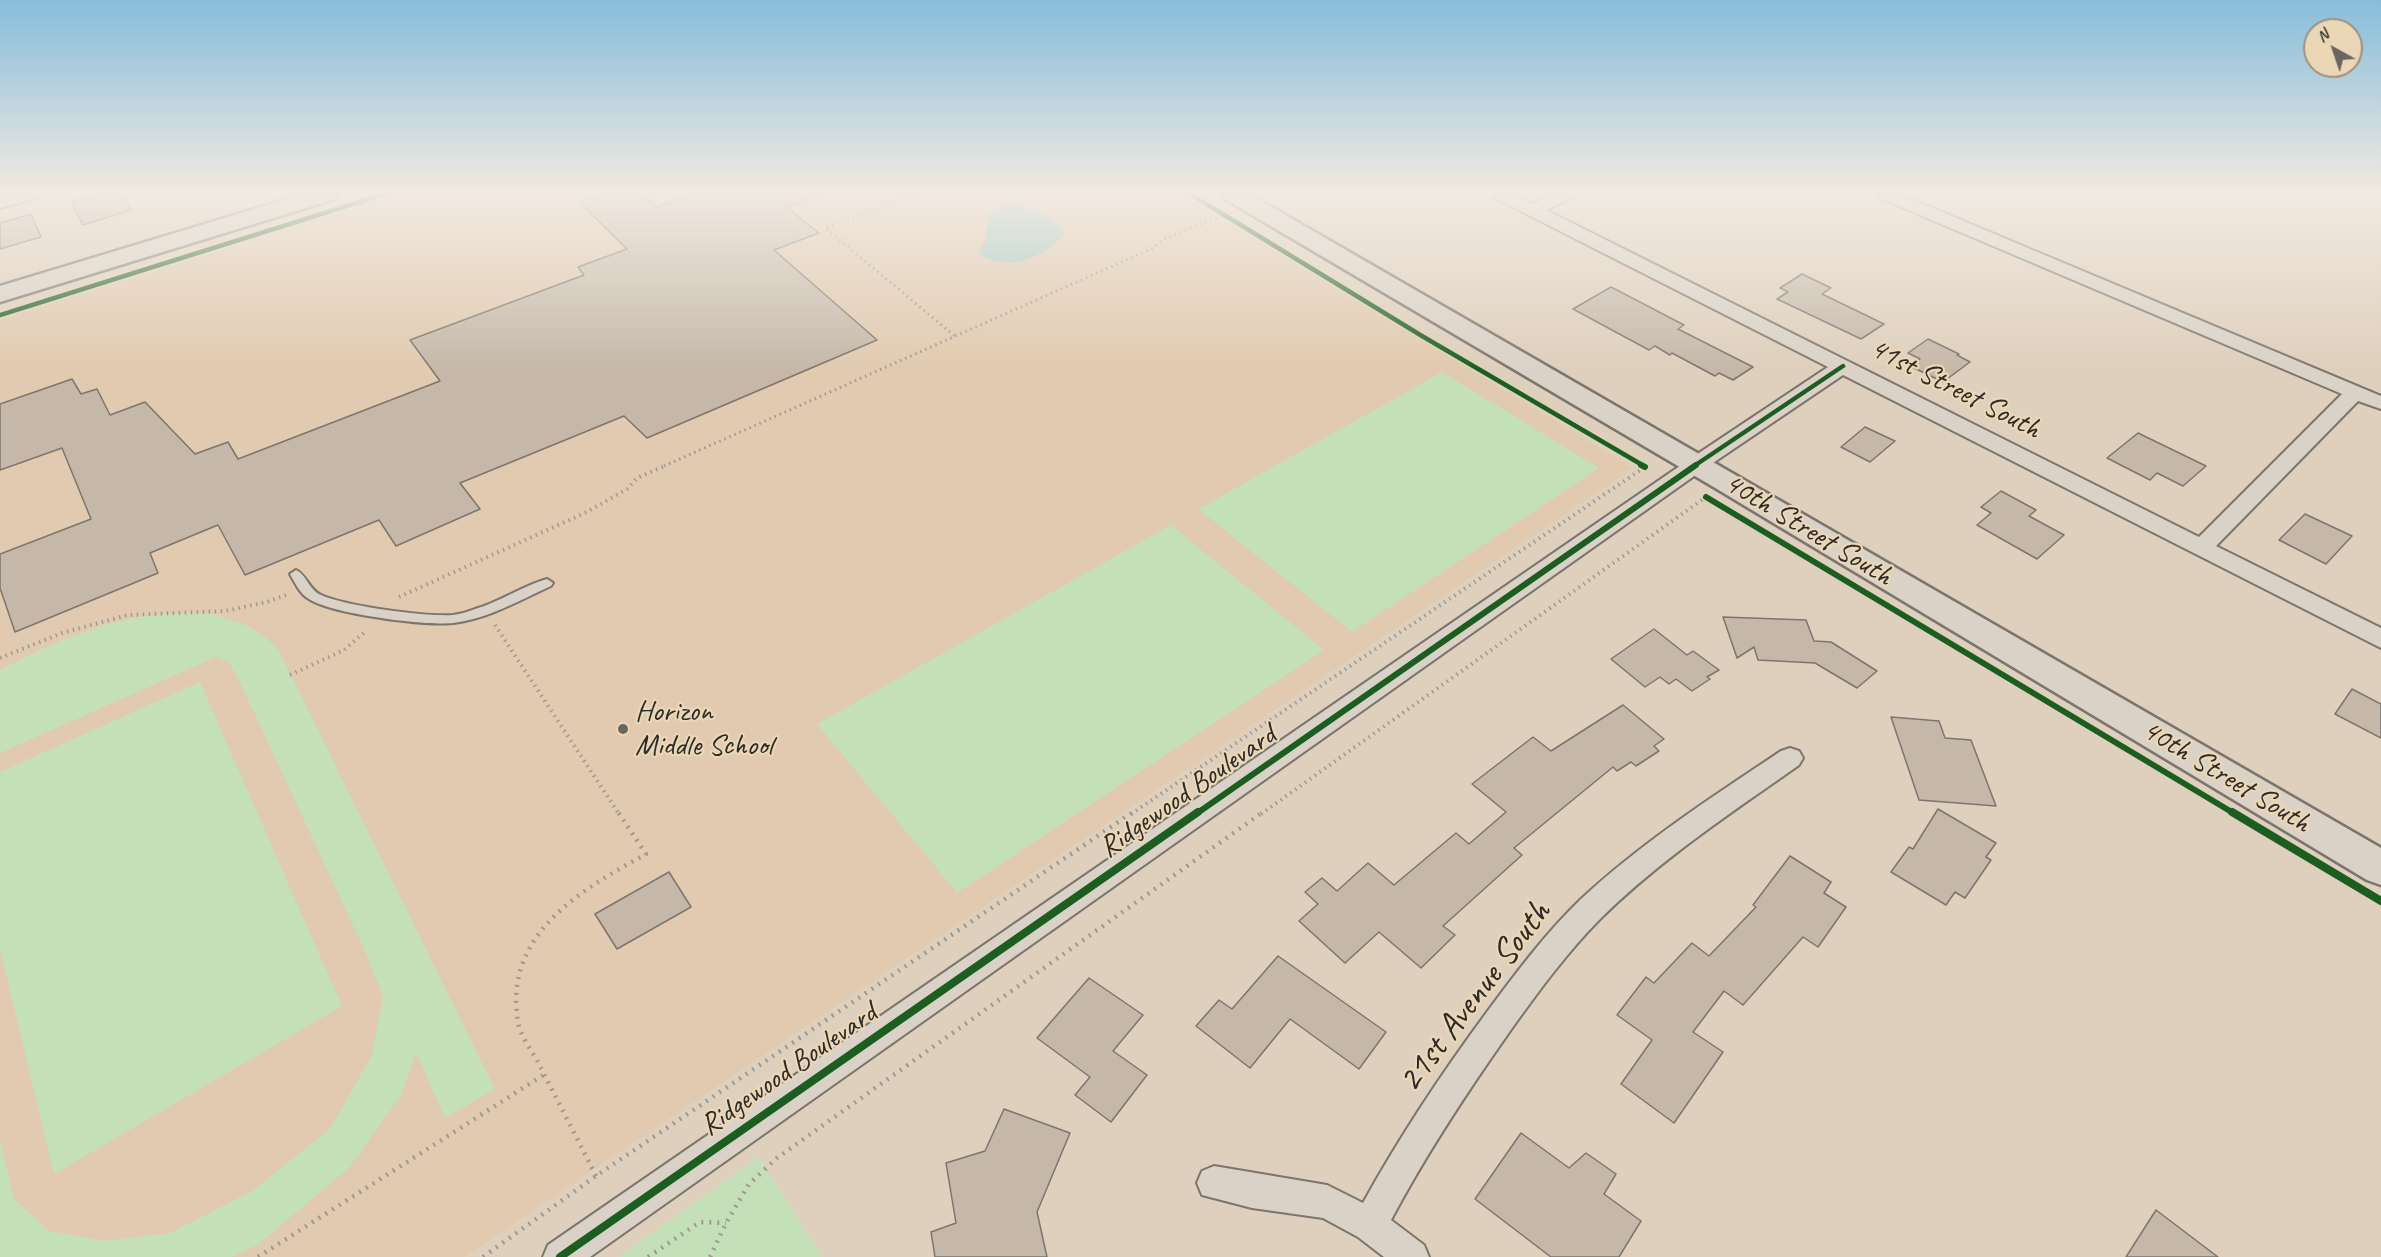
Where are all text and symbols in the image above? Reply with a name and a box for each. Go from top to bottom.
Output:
north arrow [2303,18,2363,78]
text: N [2312,25,2333,47]
street label: 41st Street South [1864,331,2046,447]
street label: 40th Street South [1717,466,1899,594]
place label: Horizon Middle School [635,694,773,764]
street label: 40th Street South [2135,713,2317,841]
street label: Ridgewood Boulevard [1093,718,1283,866]
marker: Horizon Middle School [616,722,630,736]
street label: 21st Avenue South [1389,893,1561,1101]
street label: Ridgewood Boulevard [694,996,884,1144]

